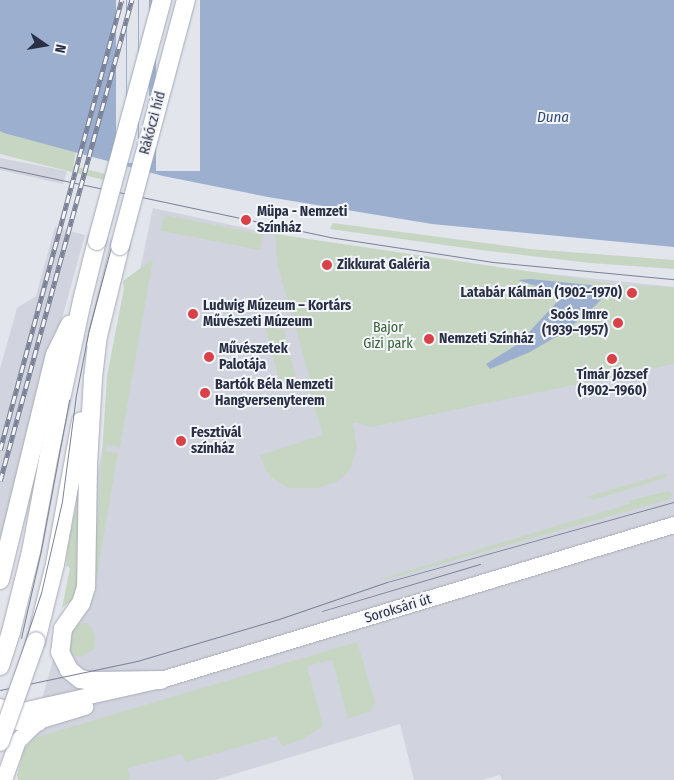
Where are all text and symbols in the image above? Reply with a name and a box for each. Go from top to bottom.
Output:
north arrow [20,20,70,70]
text: N [51,42,69,54]
street label: Rákóczi híd [136,90,170,156]
water label: Duna [537,109,569,127]
place label: Müpa - Nemzeti Színház [257,204,347,236]
marker: Müpa - Nemzeti Színház [239,213,253,227]
place label: Zikkurat Galéria [337,257,430,273]
marker: Zikkurat Galéria [321,259,333,271]
place label: Latabár Kálmán (1902–1970) [460,285,622,301]
marker: Latabár Kálmán (1902–1970) [626,287,638,299]
place label: Ludwig Múzeum – Kortárs Művészeti Múzeum [203,298,351,331]
place label: Soós Imre (1939–1957) [542,307,608,340]
marker: Ludwig Múzeum – Kortárs Művészeti Múzeum [187,308,199,320]
marker: Soós Imre (1939–1957) [612,317,624,329]
park label: Bajor Gizi park [363,320,413,352]
place label: Nemzeti Színház [439,331,534,347]
marker: Nemzeti Színház [423,333,435,345]
place label: Művészetek Palotája [219,341,288,374]
marker: Művészetek Palotája [203,351,215,363]
marker: Tímár József (1902–1960) [606,353,618,365]
place label: Tímár József (1902–1960) [576,367,648,400]
place label: Bartók Béla Nemzeti Hangversenyterem [215,377,333,410]
marker: Bartók Béla Nemzeti Hangversenyterem [199,387,211,399]
place label: Fesztivál színház [191,425,241,458]
marker: Fesztivál színház [175,435,187,447]
street label: Soroksári út [363,591,433,627]

